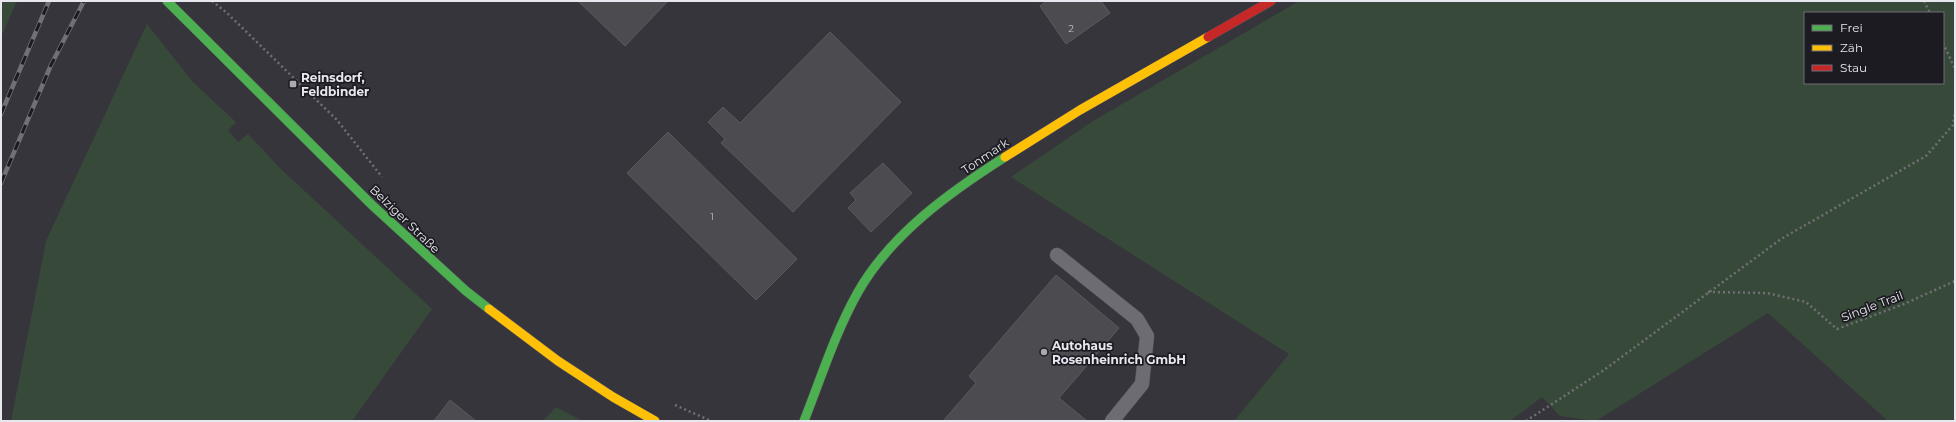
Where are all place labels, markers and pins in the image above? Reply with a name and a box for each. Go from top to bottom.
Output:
place label: Reinsdorf, Feldbinder [301,70,369,99]
marker: Reinsdorf, Feldbinder [288,79,298,89]
place label: Autohaus Rosenheinrich GmbH [1051,338,1186,367]
marker: Autohaus Rosenheinrich GmbH [1039,347,1049,357]

